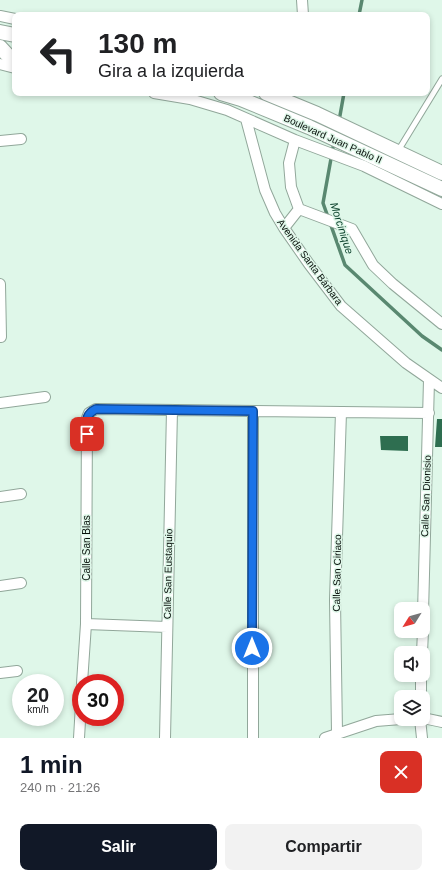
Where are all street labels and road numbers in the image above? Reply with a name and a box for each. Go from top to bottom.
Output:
street label: Boulevard Juan Pablo II [282,112,384,166]
street label: Avenida Santa Bárbara [275,217,345,307]
street label: Calle San Dionisio [419,455,433,537]
street label: Calle San Blas [81,515,92,581]
street label: Calle San Eustaquio [162,528,174,619]
street label: Calle San Ciriaco [331,534,343,612]

